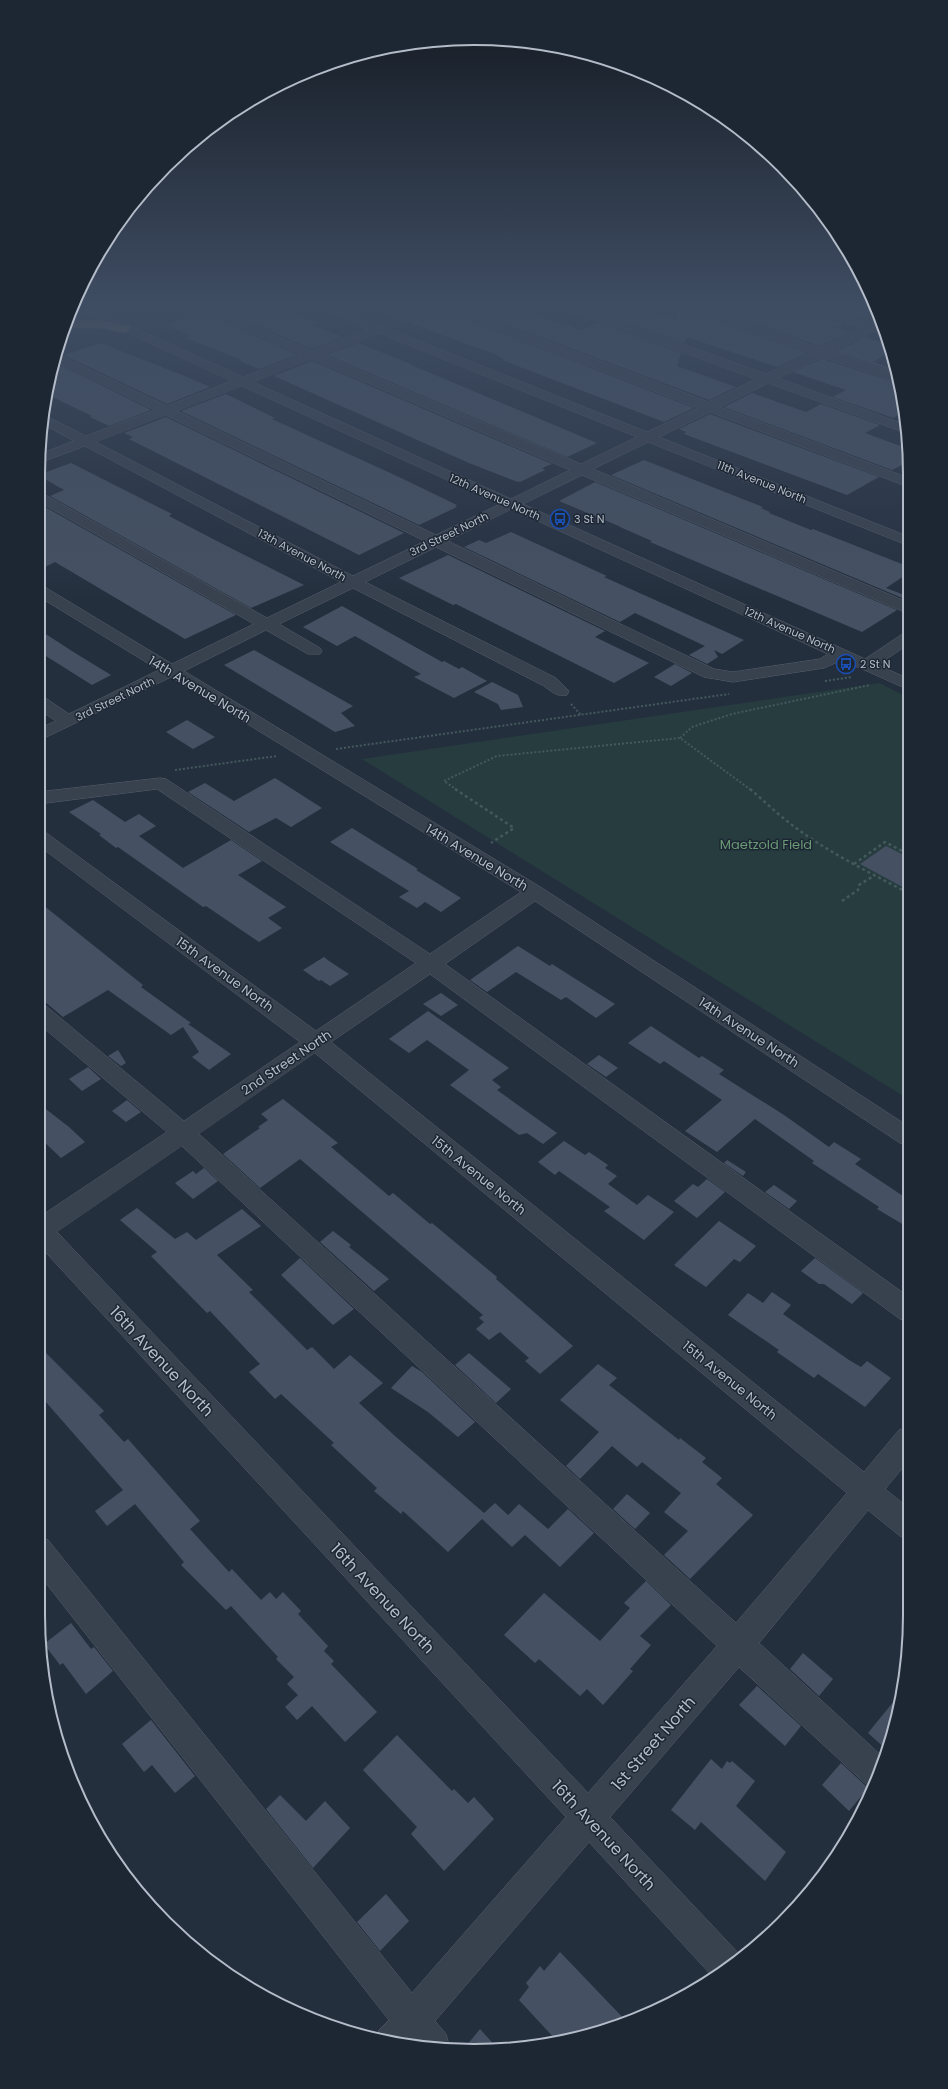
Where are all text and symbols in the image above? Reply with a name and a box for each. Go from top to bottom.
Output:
street label: 11th Avenue North [715,457,809,507]
street label: 12th Avenue North [447,470,543,524]
street label: 3rd Street North [407,508,491,560]
bus stop icon: 3 St N [549,508,571,530]
place label: 3 St N [574,511,605,527]
street label: 13th Avenue North [255,525,349,585]
street label: 12th Avenue North [742,603,838,657]
street label: 14th Avenue North [145,651,255,728]
bus stop icon: 2 St N [835,653,857,675]
place label: 2 St N [860,656,890,672]
street label: 3rd Street North [73,673,157,725]
street label: 14th Avenue North [422,819,532,896]
park label: Maetzold Field [720,835,812,854]
street label: 15th Avenue North [172,932,277,1016]
street label: 14th Avenue North [695,993,803,1072]
street label: 2nd Street North [237,1025,335,1100]
street label: 15th Avenue North [427,1131,530,1219]
street label: 16th Avenue North [104,1301,219,1422]
street label: 15th Avenue North [678,1336,781,1424]
street label: 16th Avenue North [325,1538,440,1659]
street label: 1st Street North [606,1691,701,1795]
street label: 16th Avenue North [546,1775,661,1896]

